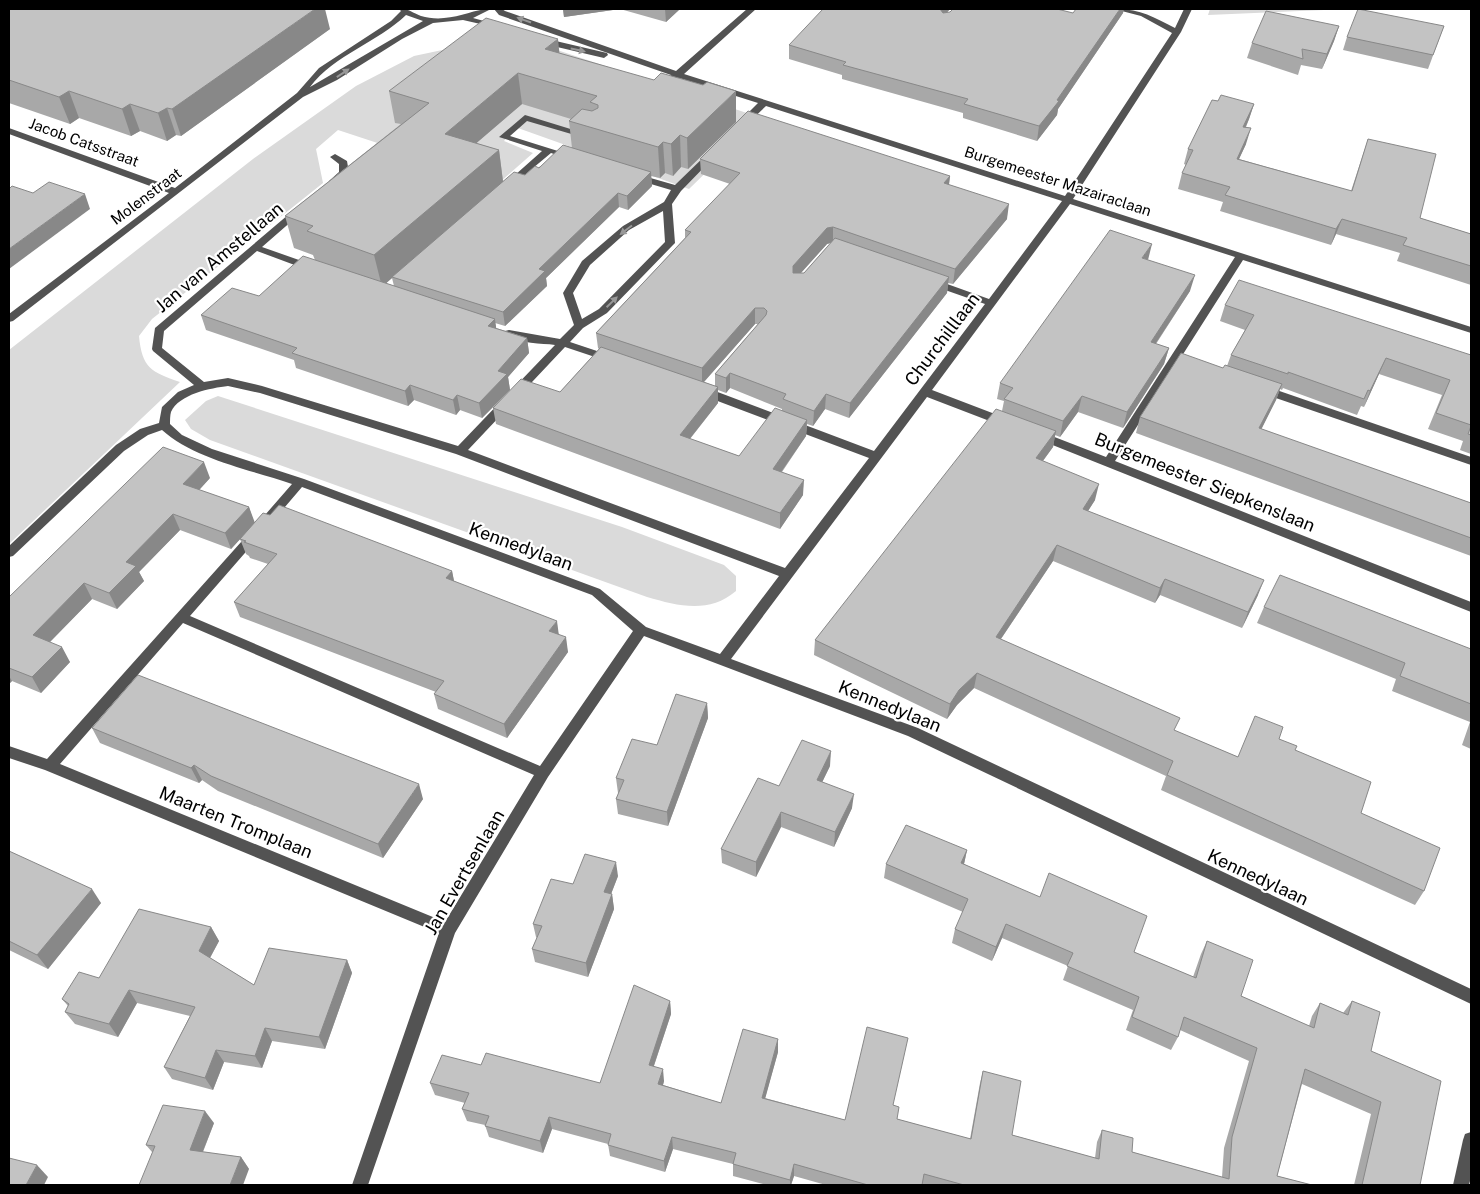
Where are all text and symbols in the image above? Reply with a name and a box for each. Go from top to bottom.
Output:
one-way arrow [516,16,531,24]
one-way arrow [570,46,585,54]
one-way arrow [336,68,349,78]
street label: Jacob Catsstraat [27,114,141,170]
street label: Burgemeester Mazairaclaan [962,143,1154,219]
street label: Molenstraat [107,164,185,228]
street label: Jan van Amstellaan [151,197,287,317]
one-way arrow [620,224,633,235]
street label: Churchilllaan [900,288,984,390]
one-way arrow [606,296,618,308]
street label: Burgemeester Siepkenslaan [1092,428,1318,536]
street label: Kennedylaan [466,518,576,574]
street label: Kennedylaan [836,676,944,736]
street label: Maarten Tromplaan [156,782,316,862]
street label: Jan Evertsenlaan [420,806,508,938]
street label: Kennedylaan [1204,844,1312,910]

